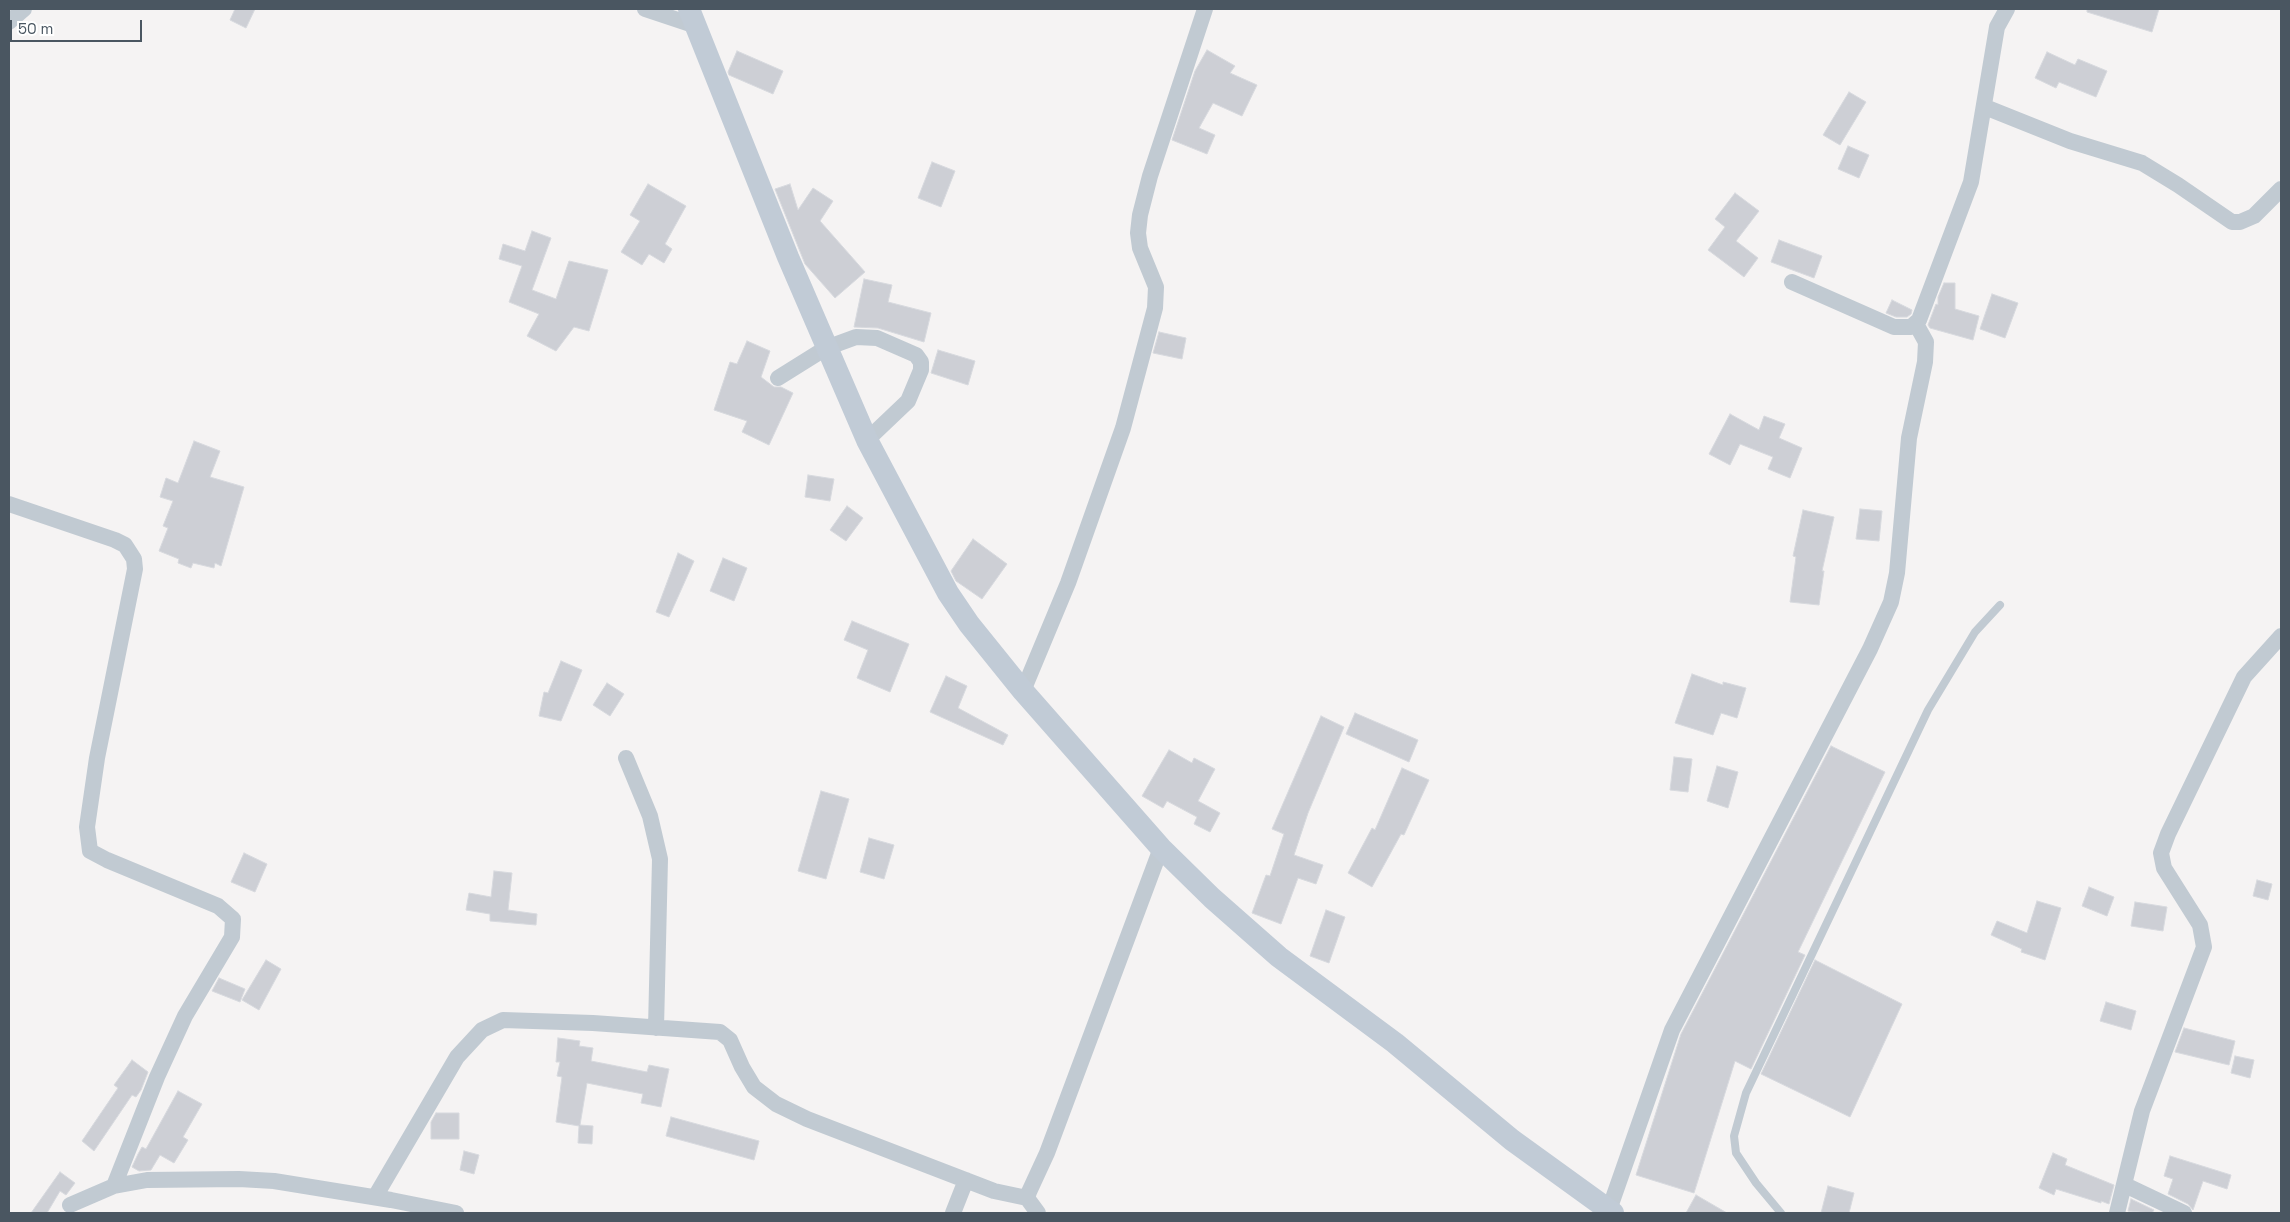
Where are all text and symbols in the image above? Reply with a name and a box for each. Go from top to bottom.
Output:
scale bar [12,10,145,42]
text: 50 m [18,19,53,38]

